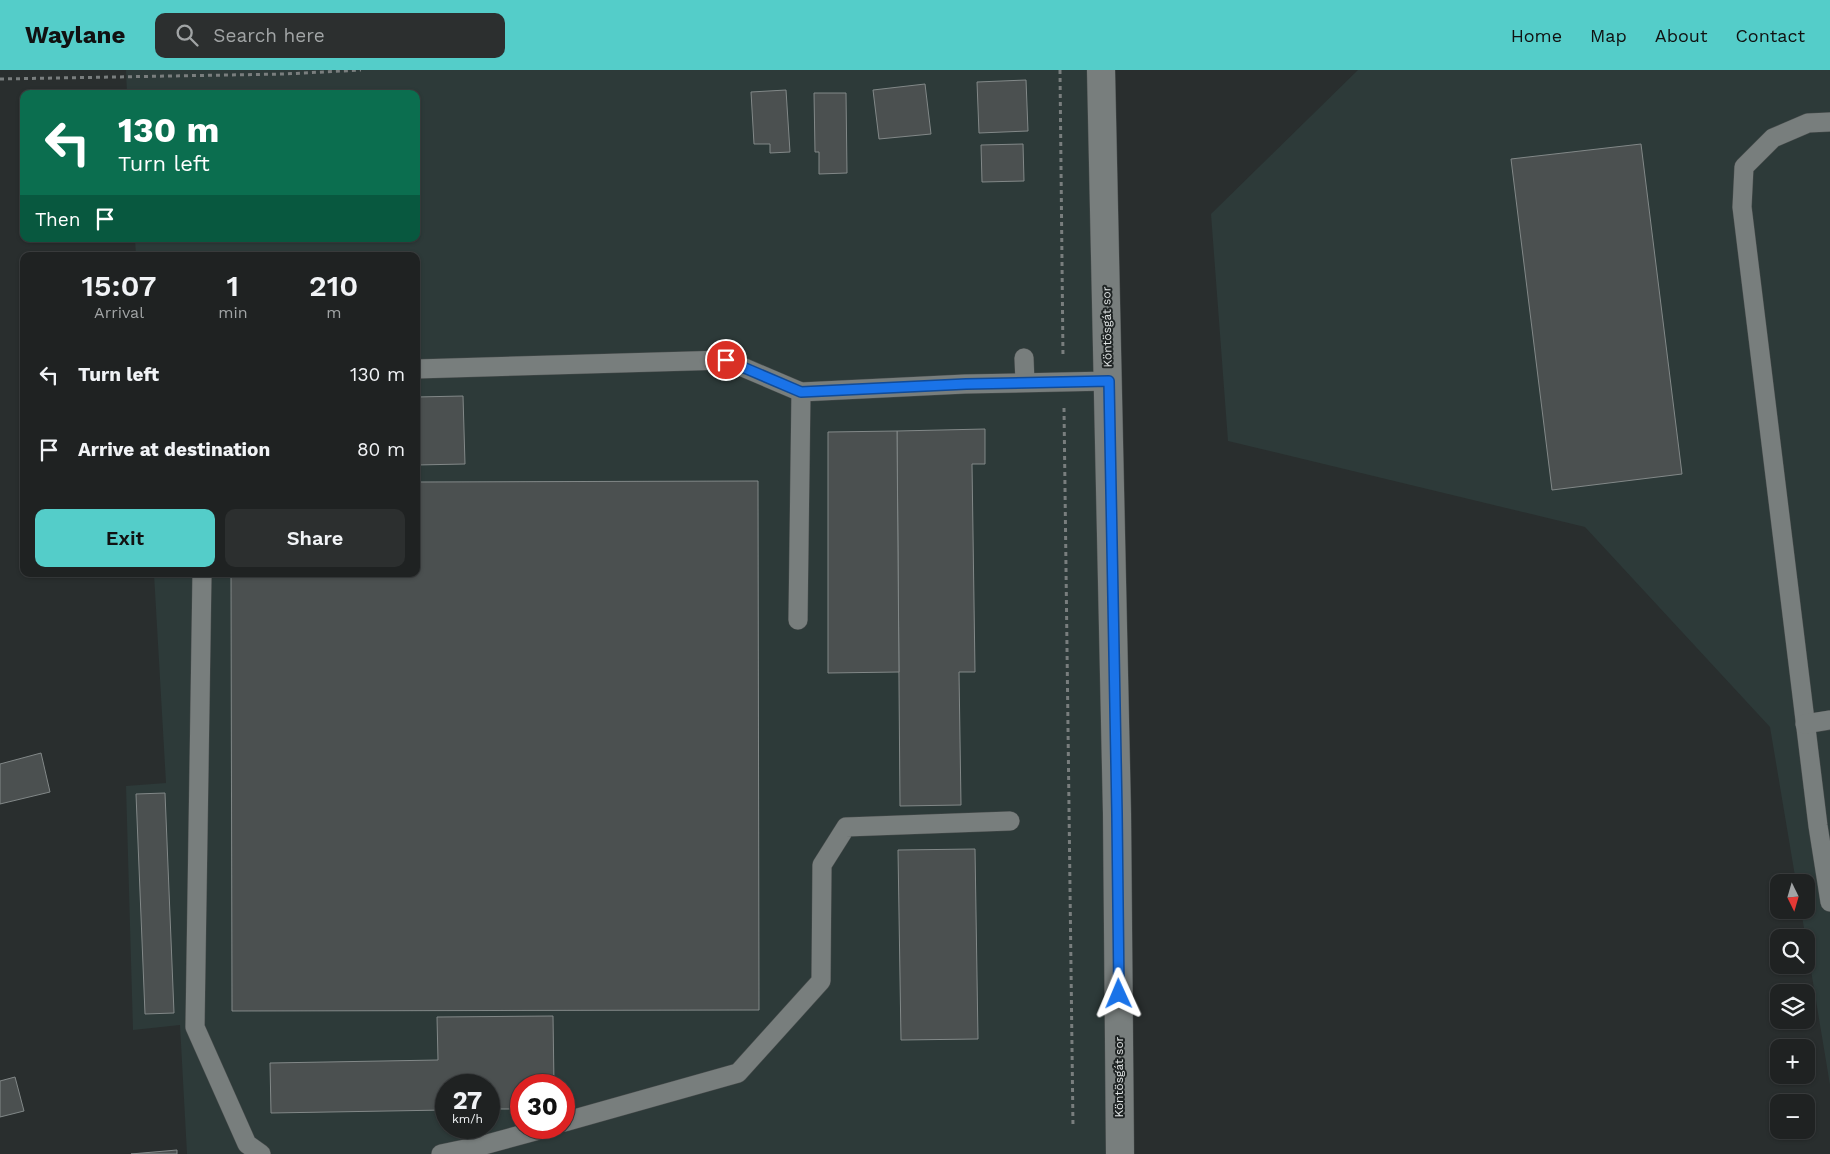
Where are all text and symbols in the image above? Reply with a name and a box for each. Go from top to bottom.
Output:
search box [155,13,505,58]
text: Waylane [25,21,125,49]
icon: search [173,21,201,49]
text: Search here [213,24,325,47]
text: Home [1511,25,1562,46]
text: Map [1590,25,1627,46]
text: About [1655,25,1707,46]
text: Contact [1735,25,1805,46]
text: 130 m [118,109,219,151]
icon: left [35,110,100,175]
text: Turn left [118,151,210,176]
icon: arrive [91,205,119,233]
text: Then [35,208,81,231]
text: 15:07 [82,268,157,303]
text: 1 [227,268,239,303]
text: 210 [309,268,358,303]
street label: Köntösgát sor [1099,286,1115,368]
text: Arrival [94,303,144,322]
text: min [218,303,248,322]
text: m [326,303,341,322]
pin [705,339,747,381]
icon: arrive [712,346,740,374]
icon: left [35,361,63,389]
text: Turn left [78,363,159,386]
text: 130 m [350,363,405,386]
icon: arrive [35,436,63,464]
text: Arrive at destination [78,438,270,461]
text: 80 m [357,438,405,461]
button: Exit [35,509,215,567]
button: Share [225,509,405,567]
north arrow [1770,874,1815,919]
map controls [1770,874,1815,1139]
button: search [1770,929,1815,974]
position arrow [1092,967,1144,1019]
button: layers [1770,984,1815,1029]
street label: Köntösgát sor [1112,1036,1126,1117]
button: + [1770,1039,1815,1084]
speed limit sign: 30 [510,1074,575,1139]
text: 27 [453,1086,482,1115]
button: − [1770,1094,1815,1139]
text: km/h [452,1112,483,1126]

